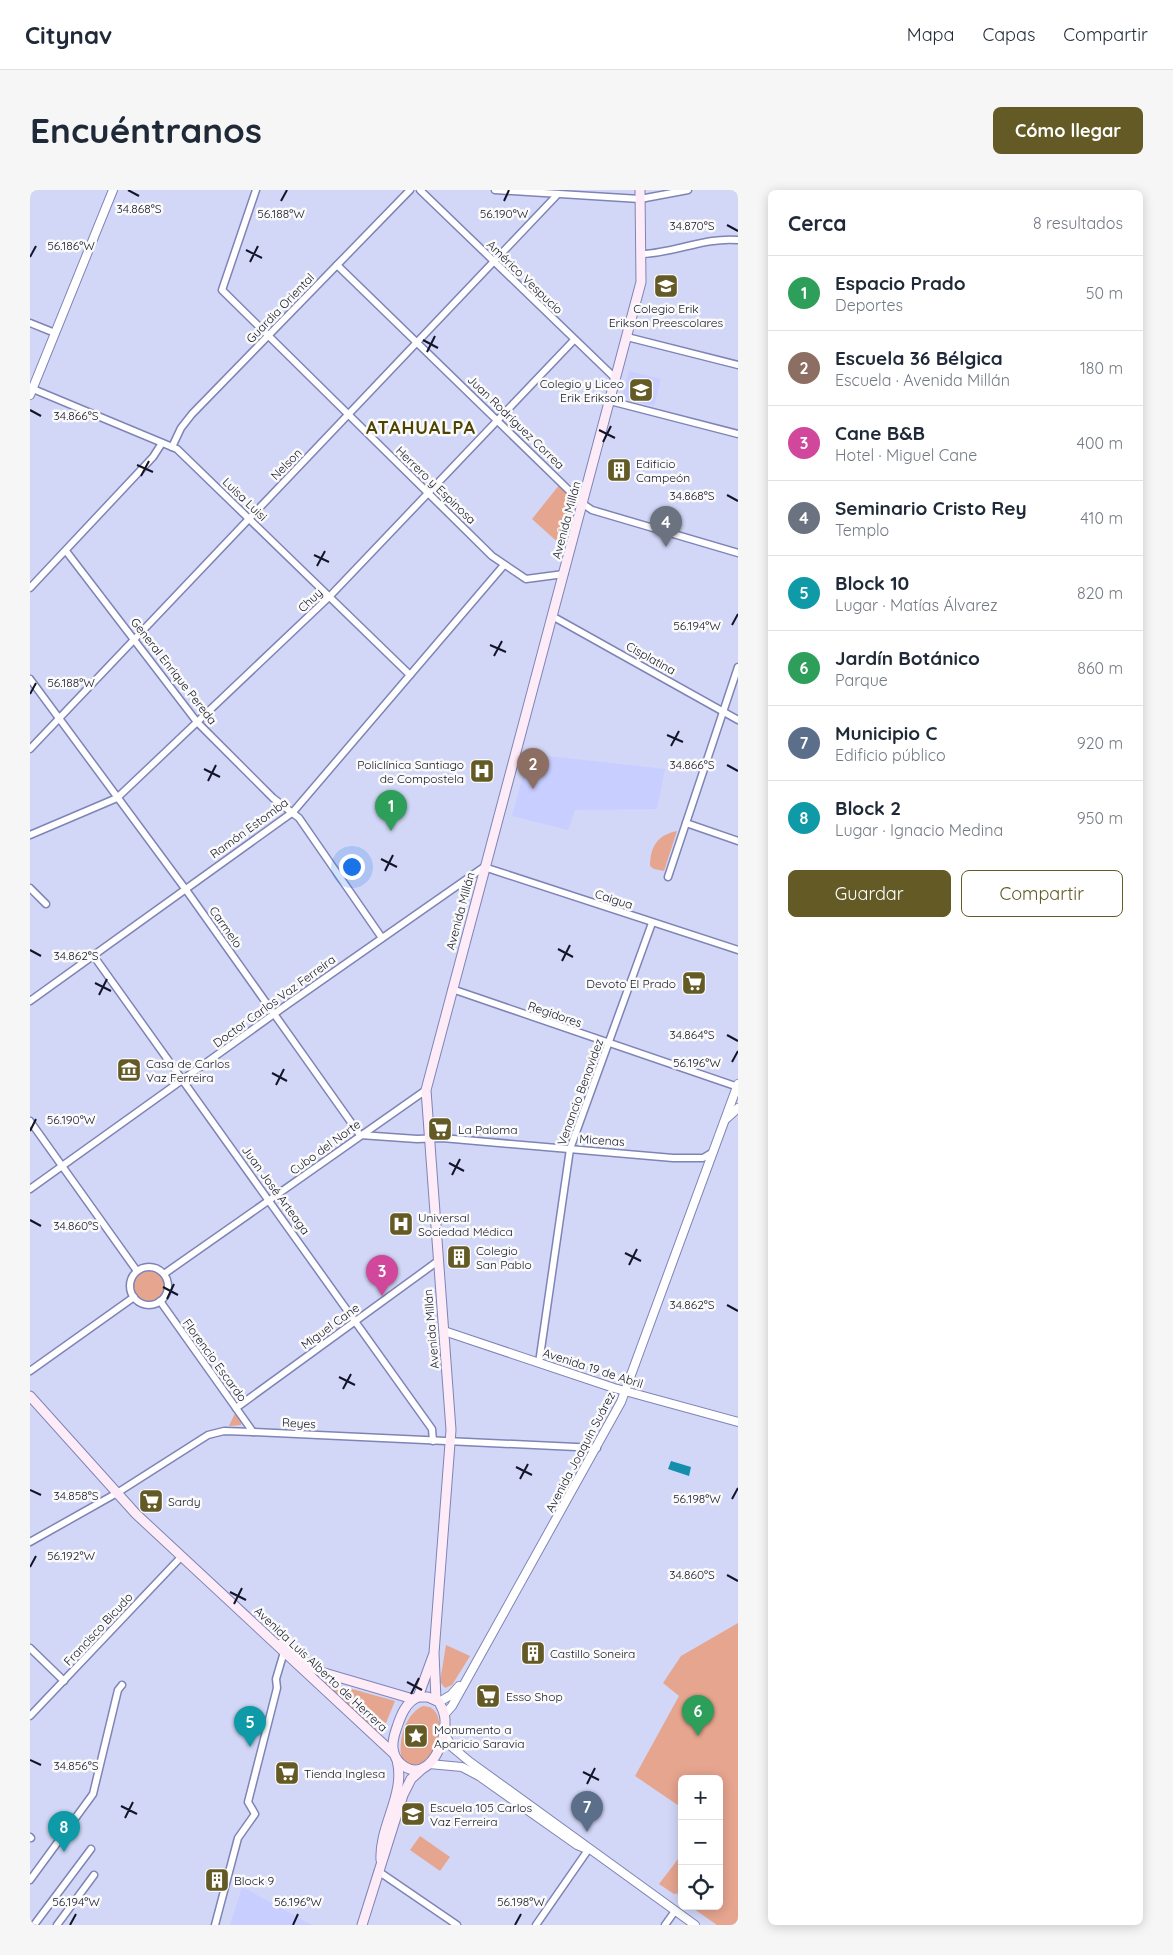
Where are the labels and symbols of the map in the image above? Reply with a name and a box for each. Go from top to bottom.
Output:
text: 34.868°S [117,201,162,216]
text: 56.188°W [257,206,305,221]
text: 56.190°W [480,206,529,221]
text: 34.870°S [670,218,715,233]
street label: Américo Vespucio [484,237,566,317]
text: 56.186°W [47,238,95,253]
street label: Guardia Oriental [243,270,317,346]
school or university icon: Colegio Erik Erikson Preescolares [653,273,679,299]
place label: Colegio Erik Erikson Preescolares [609,301,724,330]
street label: Juan Rodríguez Correa [464,372,568,472]
place label: Colegio y Liceo Erik Erikson [540,376,624,405]
school or university icon: Colegio y Liceo Erik Erikson [628,377,654,403]
text: 34.866°S [54,408,99,423]
district label: ATAHUALPA [366,416,476,439]
street label: Herrero y Espinosa [393,443,479,527]
street label: Nelson [267,445,305,483]
place label: Edificio Campeón [636,456,690,485]
building icon: Edificio Campeón [606,457,632,483]
street label: Luisa Luisi [220,474,270,524]
street label: Avenida Millán [548,479,584,561]
text: 34.868°S [670,488,715,503]
pin: 4 [650,506,682,547]
street label: Chuy [295,585,325,615]
street label: General Enrique Pereda [128,615,220,727]
text: 56.194°W [673,618,721,633]
street label: Cisplatina [624,638,678,678]
text: 56.188°W [47,675,95,690]
pin: 2 [517,748,549,789]
place label: Policlínica Santiago de Compostela [357,757,464,786]
text: 34.866°S [670,757,715,772]
hospital icon: Policlínica Santiago de Compostela [469,758,495,784]
pin: 1 [375,790,407,831]
street label: Ramón Estomba [207,795,291,861]
your location [339,854,365,880]
street label: Avenida Millán [442,870,478,952]
street label: Caigua [593,886,635,912]
street label: Carmelo [206,903,246,951]
text: 34.862°S [53,948,99,963]
street label: Doctor Carlos Vaz Ferreira [210,952,338,1050]
supermarket icon: Devoto El Prado [681,970,707,996]
place label: Devoto El Prado [586,976,676,991]
street label: Regidores [526,998,584,1030]
text: 34.864°S [670,1027,715,1042]
street label: Venancio Benavidez [554,1036,606,1147]
text: 56.196°W [673,1055,721,1070]
place label: Casa de Carlos Vaz Ferreira [146,1056,230,1085]
museum icon: Casa de Carlos Vaz Ferreira [116,1057,142,1083]
text: 56.190°W [47,1112,96,1127]
street label: Cubo del Norte [287,1116,364,1178]
supermarket icon: La Paloma [427,1116,453,1142]
place label: La Paloma [458,1122,517,1137]
street label: Micenas [579,1131,625,1149]
street label: Juan José Arteaga [239,1143,313,1237]
place label: Universal Sociedad Médica [418,1210,513,1239]
hospital icon: Universal Sociedad Médica [388,1211,414,1237]
text: 34.860°S [53,1218,99,1233]
place label: Colegio San Pablo [476,1243,532,1272]
building icon: Colegio San Pablo [446,1244,472,1270]
pin: 3 [366,1255,398,1296]
street label: Avenida Millán [420,1288,442,1370]
text: 34.862°S [669,1297,715,1312]
street label: Miguel Cane [298,1300,362,1352]
street label: Florencio Escardo [180,1316,250,1404]
street label: Avenida 19 de Abril [541,1345,645,1391]
street label: Avenida Joaquín Suárez [542,1389,618,1515]
street label: Reyes [282,1415,317,1431]
text: 34.858°S [53,1488,99,1503]
supermarket icon: Sardy [138,1488,164,1514]
text: 56.198°W [673,1491,721,1506]
place label: Sardy [168,1494,200,1509]
text: 56.192°W [47,1548,95,1563]
text: 34.860°S [669,1567,715,1582]
street label: Francisco Bicudo [60,1589,136,1669]
street label: Avenida Luis Alberto de Herrera [251,1603,391,1735]
building icon: Castillo Soneira [520,1640,546,1666]
place label: Castillo Soneira [550,1646,635,1661]
supermarket icon: Esso Shop [475,1683,501,1709]
place label: Esso Shop [506,1689,563,1704]
pin: 6 [682,1695,714,1736]
pin: 5 [234,1706,266,1747]
place label: Monumento a Aparicio Saravia [434,1722,525,1751]
place icon: Monumento a Aparicio Saravia [403,1723,429,1749]
text: 34.856°S [54,1758,99,1773]
supermarket icon: Tienda Inglesa [274,1760,300,1786]
place label: Tienda Inglesa [304,1766,385,1781]
pin: 7 [571,1791,603,1832]
place label: Escuela 105 Carlos Vaz Ferreira [430,1800,533,1829]
school or university icon: Escuela 105 Carlos Vaz Ferreira [400,1801,426,1827]
pin: 8 [48,1811,80,1852]
building icon: Block 9 [204,1867,230,1893]
place label: Block 9 [234,1873,275,1888]
text: 56.194°W [52,1894,100,1909]
text: 56.196°W [274,1894,322,1909]
text: 56.198°W [497,1894,545,1909]

